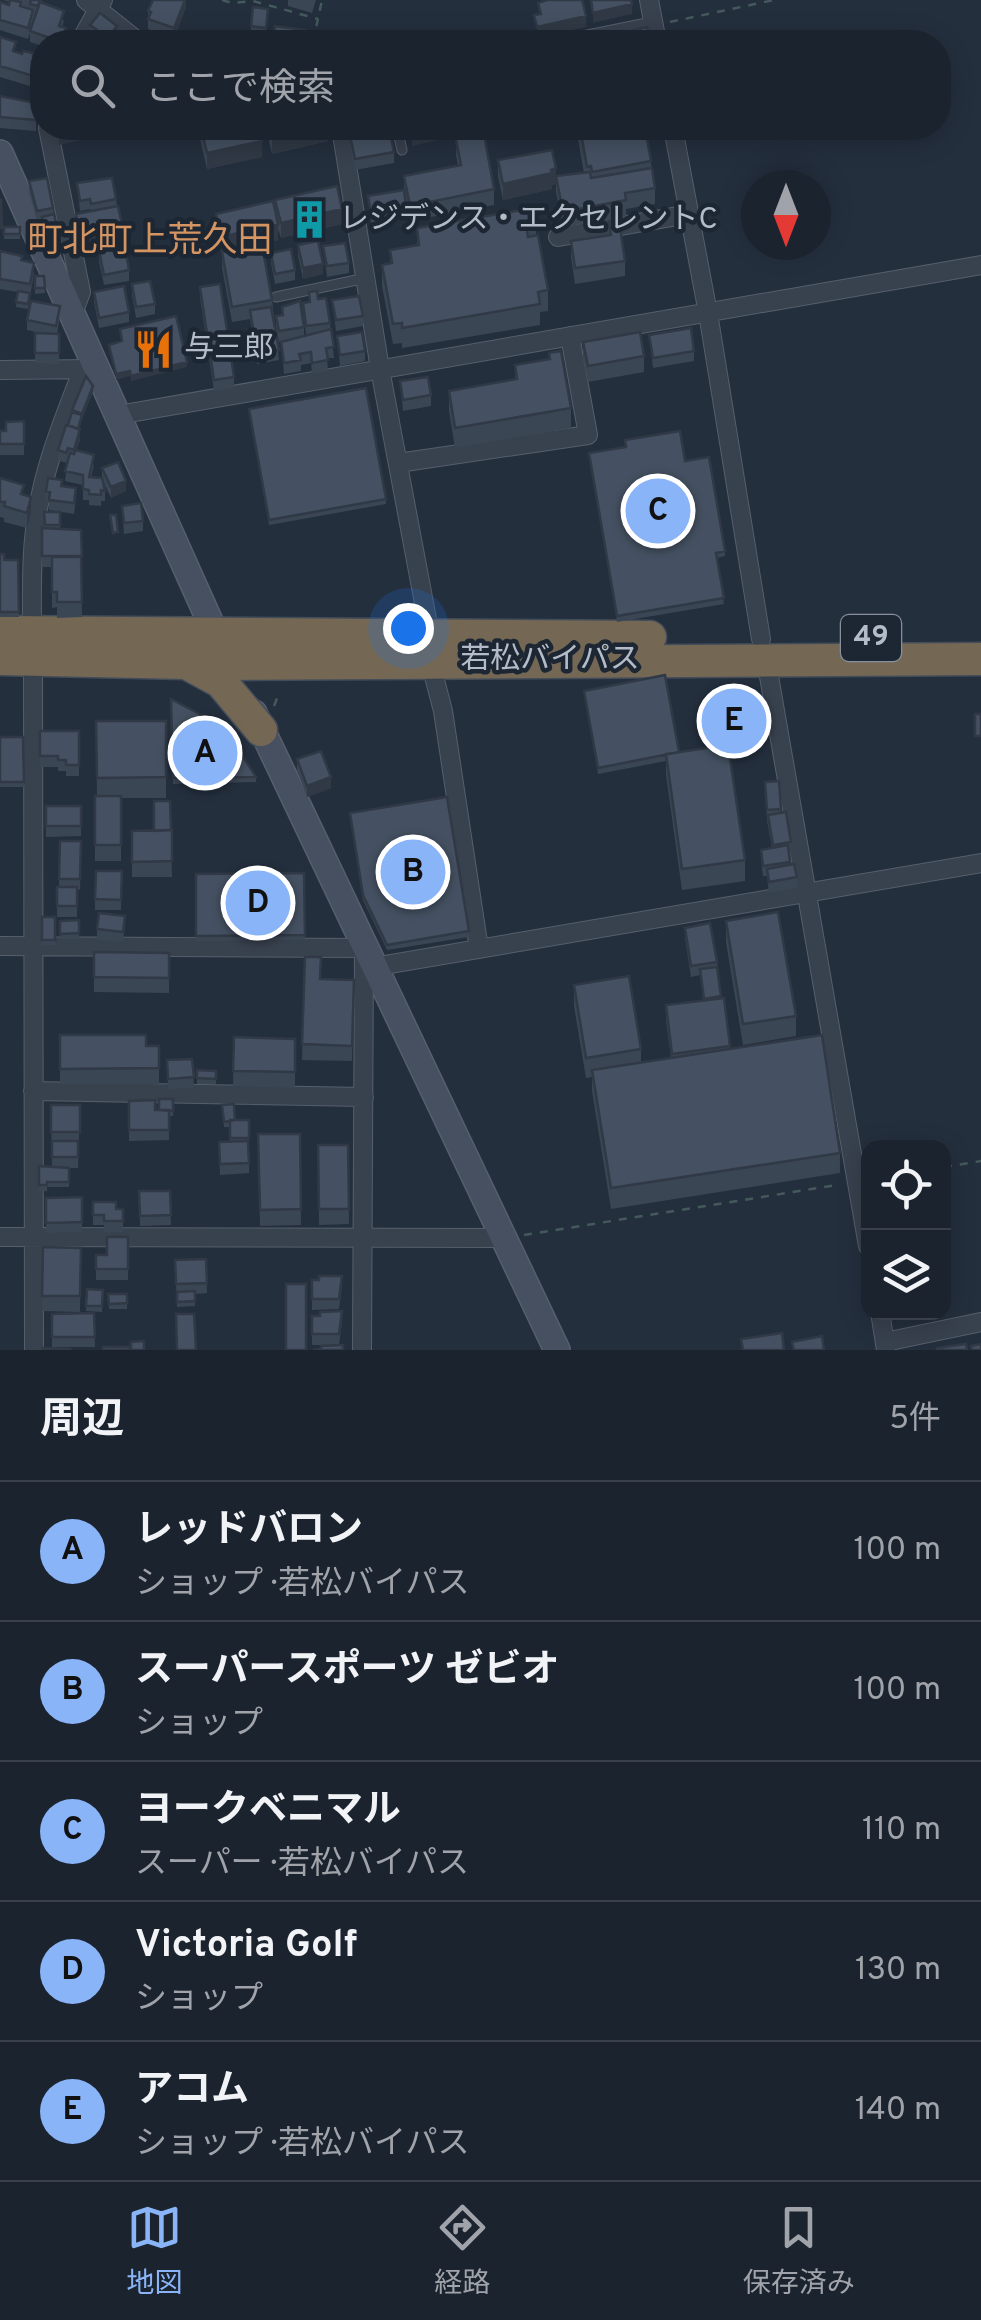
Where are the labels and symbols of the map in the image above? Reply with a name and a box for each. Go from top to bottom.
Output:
north arrow [741,170,831,260]
building icon: レジデンス・エクセレントC [288,199,330,241]
place label: レジデンス・エクセレントC [339,202,718,239]
district label: 町北町上荒久田 [27,220,273,264]
restaurant icon: 与三郎 [133,328,175,370]
place label: 与三郎 [184,331,274,368]
pin: C [626,474,690,548]
your location [383,603,434,654]
road number: 49 [841,615,901,661]
street label: 若松バイパス [460,642,640,679]
pin: E [702,684,766,758]
pin: A [172,716,238,790]
pin: B [380,834,446,910]
pin: D [226,866,290,940]

